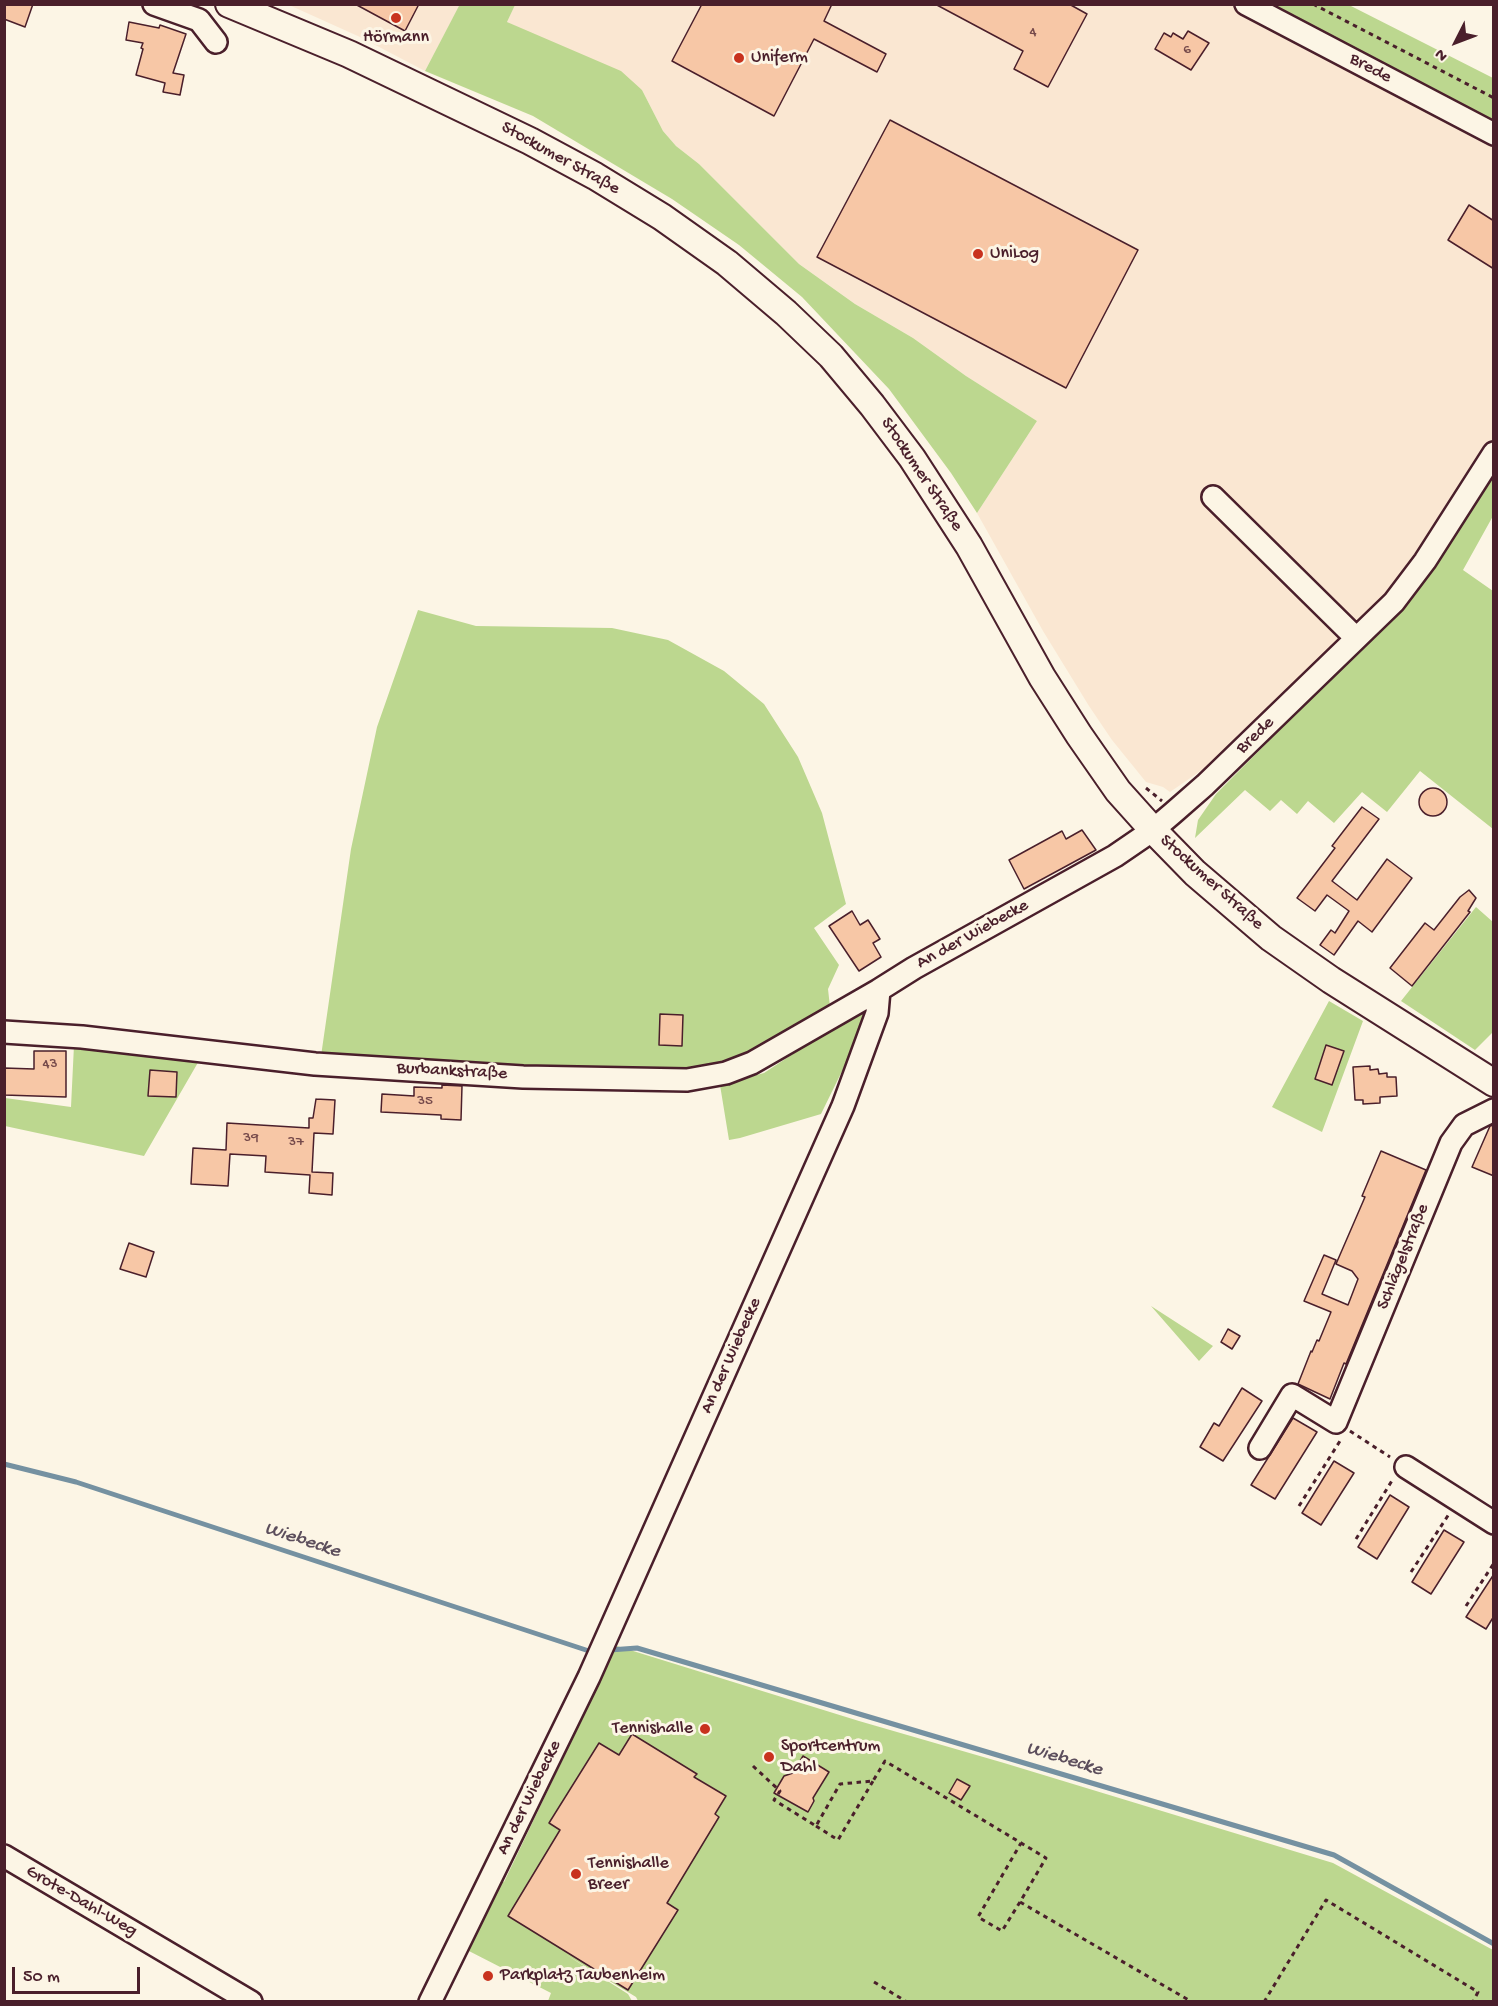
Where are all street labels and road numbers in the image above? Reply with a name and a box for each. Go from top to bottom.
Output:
street label: Brede [1345,49,1395,89]
street label: Stockumer Straße [497,117,623,201]
street label: Stockumer Straße [875,414,967,536]
street label: Brede [1232,713,1280,759]
street label: Stockumer Straße [1154,831,1268,935]
street label: An der Wiebecke [913,895,1033,975]
street label: Burbankstraße [396,1058,508,1086]
street label: Schlägelstraße [1373,1201,1435,1313]
street label: An der Wiebecke [697,1295,767,1417]
street label: An der Wiebecke [493,1737,567,1859]
street label: Grote-Dahl-Weg [21,1861,141,1943]

